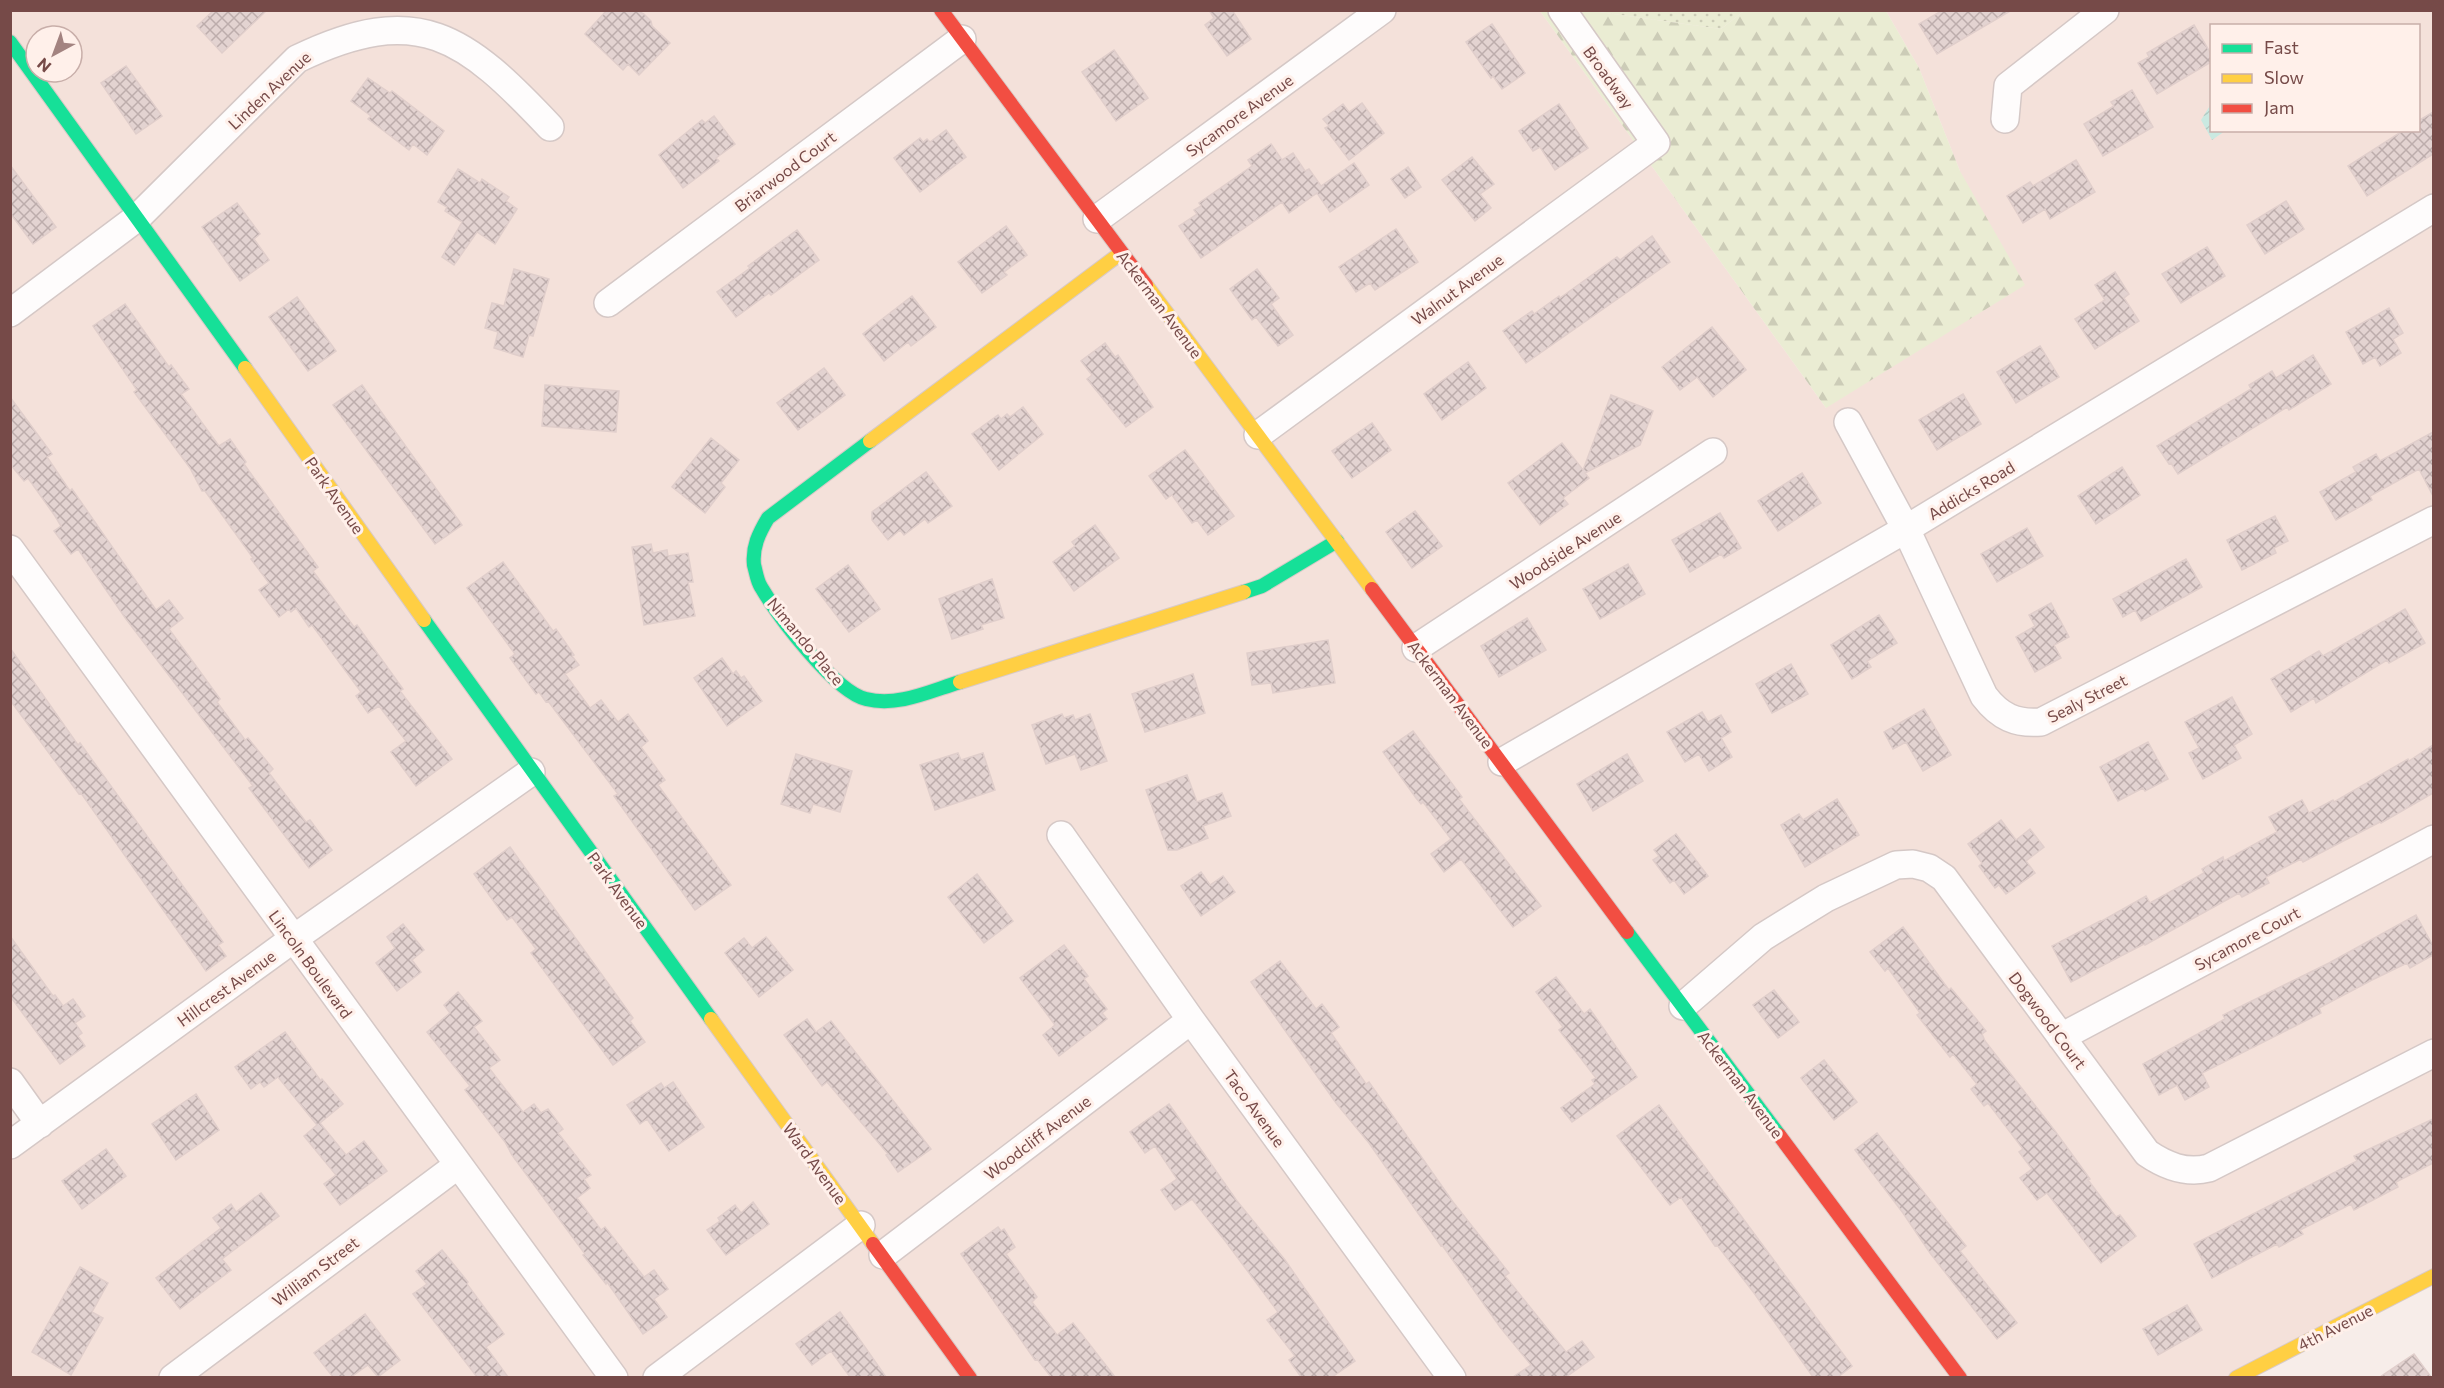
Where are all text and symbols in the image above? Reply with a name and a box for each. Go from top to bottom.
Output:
north arrow [24,24,84,84]
legend [2210,24,2420,132]
text: Fast [2264,36,2299,58]
street label: Broadway [1580,42,1638,112]
street label: Linden Avenue [224,47,314,133]
text: N [33,55,55,77]
text: Slow [2264,66,2304,88]
street label: Sycamore Avenue [1182,70,1296,160]
text: Jam [2264,96,2294,118]
street label: Briarwood Court [731,126,840,215]
street label: Ackerman Avenue [1113,247,1207,361]
street label: Walnut Avenue [1407,249,1507,329]
street label: Park Avenue [301,453,369,537]
street label: Addicks Road [1924,457,2018,523]
street label: Woodside Avenue [1506,507,1624,593]
street label: Nimando Place [764,593,848,689]
street label: Ackerman Avenue [1404,637,1498,751]
street label: Sealy Street [2044,670,2130,726]
street label: Park Avenue [584,848,652,932]
street label: Sycamore Court [2191,902,2303,974]
street label: Lincoln Boulevard [265,906,357,1022]
street label: Hillcrest Avenue [173,946,279,1030]
street label: Dogwood Court [2005,968,2091,1073]
street label: Ackerman Avenue [1694,1027,1788,1141]
street label: Taco Avenue [1221,1066,1289,1150]
street label: Woodcliff Avenue [980,1091,1094,1183]
street label: Ward Avenue [779,1119,851,1207]
street label: William Street [268,1232,362,1310]
street label: 4th Avenue [2294,1300,2376,1354]

